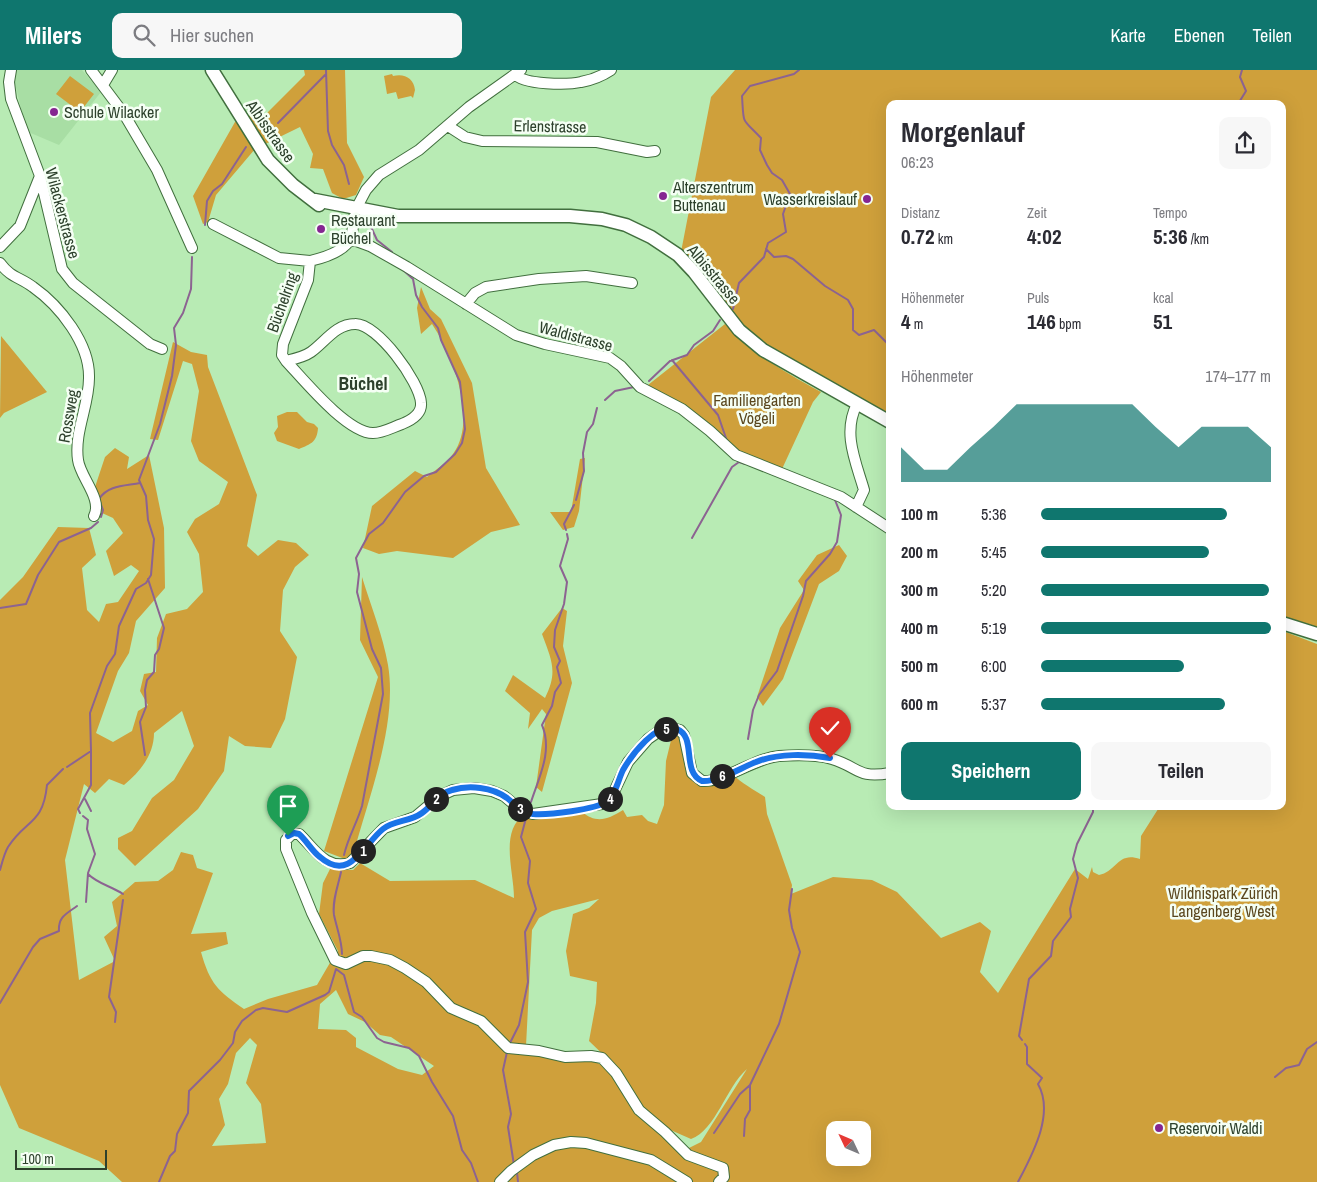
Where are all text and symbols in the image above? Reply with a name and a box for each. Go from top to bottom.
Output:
search box [112,13,462,58]
text: Milers [25,19,82,51]
icon: search [130,21,158,49]
text: Hier suchen [170,22,254,48]
text: Karte [1110,23,1146,48]
text: Ebenen [1174,23,1225,48]
text: Teilen [1253,23,1292,48]
street label: Albisstrasse [241,95,301,167]
place label: Schule Wilacker [64,101,159,123]
marker: Schule Wilacker [48,106,60,118]
text: Morgenlauf [901,113,1025,151]
street label: Erlenstrasse [513,114,587,138]
button: share [1219,117,1271,169]
text: 06:23 [901,151,934,173]
street label: Wilackerstrasse [40,165,86,261]
place label: Alterszentrum Buttenau [672,176,754,216]
place label: Wasserkreislauf [763,188,857,210]
marker: Alterszentrum Buttenau [657,190,669,202]
marker: Wasserkreislauf [861,193,873,205]
text: Distanz [901,204,940,222]
text: Zeit [1027,204,1047,222]
text: Tempo [1153,204,1187,222]
place label: Restaurant Büchel [331,209,396,249]
text: 0.72 [901,222,935,251]
text: 4:02 [1027,222,1061,251]
text: 5:36 [1153,222,1187,251]
marker: Restaurant Büchel [315,223,327,235]
text: km [935,230,953,248]
text: /km [1187,230,1209,248]
street label: Albisstrasse [682,239,745,308]
street label: Büchelring [261,268,303,335]
text: Höhenmeter [901,289,964,307]
text: Puls [1027,289,1049,307]
text: kcal [1153,289,1173,307]
text: 4 [901,307,911,336]
text: 146 [1027,307,1056,336]
text: 51 [1153,307,1172,336]
text: m [911,315,923,333]
text: bpm [1056,315,1081,333]
street label: Waldistrasse [537,316,615,356]
text: Höhenmeter [901,365,973,387]
text: 174–177 m [1205,365,1271,387]
district label: Büchel [338,371,388,396]
street label: Rossweg [52,387,84,444]
park label: Familiengarten Vögeli [713,389,801,429]
text: 100 m [901,503,938,525]
text: 5:36 [981,503,1007,525]
text: 200 m [901,541,938,563]
text: 5:45 [981,541,1007,563]
text: 300 m [901,579,938,601]
text: 5:20 [981,579,1007,601]
text: 400 m [901,617,938,639]
text: 5:19 [981,617,1007,639]
text: 500 m [901,655,938,677]
text: 6:00 [981,655,1007,677]
text: 600 m [901,693,938,715]
text: 5:37 [981,693,1007,715]
pin [809,707,851,758]
icon: check [816,714,844,742]
pin: 5 [654,716,678,742]
text: 5 [663,720,670,738]
button: Speichern [901,742,1081,800]
button: Teilen [1091,742,1271,800]
pin: 6 [710,764,734,788]
text: 6 [719,767,726,785]
pin [267,785,309,836]
pin: 2 [424,786,448,812]
pin: 4 [598,786,622,812]
text: 2 [433,790,440,808]
text: 4 [607,790,614,808]
icon: arrive [274,792,302,820]
pin: 3 [508,796,532,822]
text: 3 [517,800,524,818]
pin: 1 [350,838,376,864]
text: 1 [360,842,367,860]
park label: Wildnispark Zürich Langenberg West [1168,882,1278,922]
place label: Reservoir Waldi [1169,1117,1263,1139]
north arrow [826,1121,871,1166]
map controls [826,1121,871,1166]
marker: Reservoir Waldi [1153,1122,1165,1134]
scale bar [15,1147,108,1170]
text: 100 m [22,1150,54,1168]

